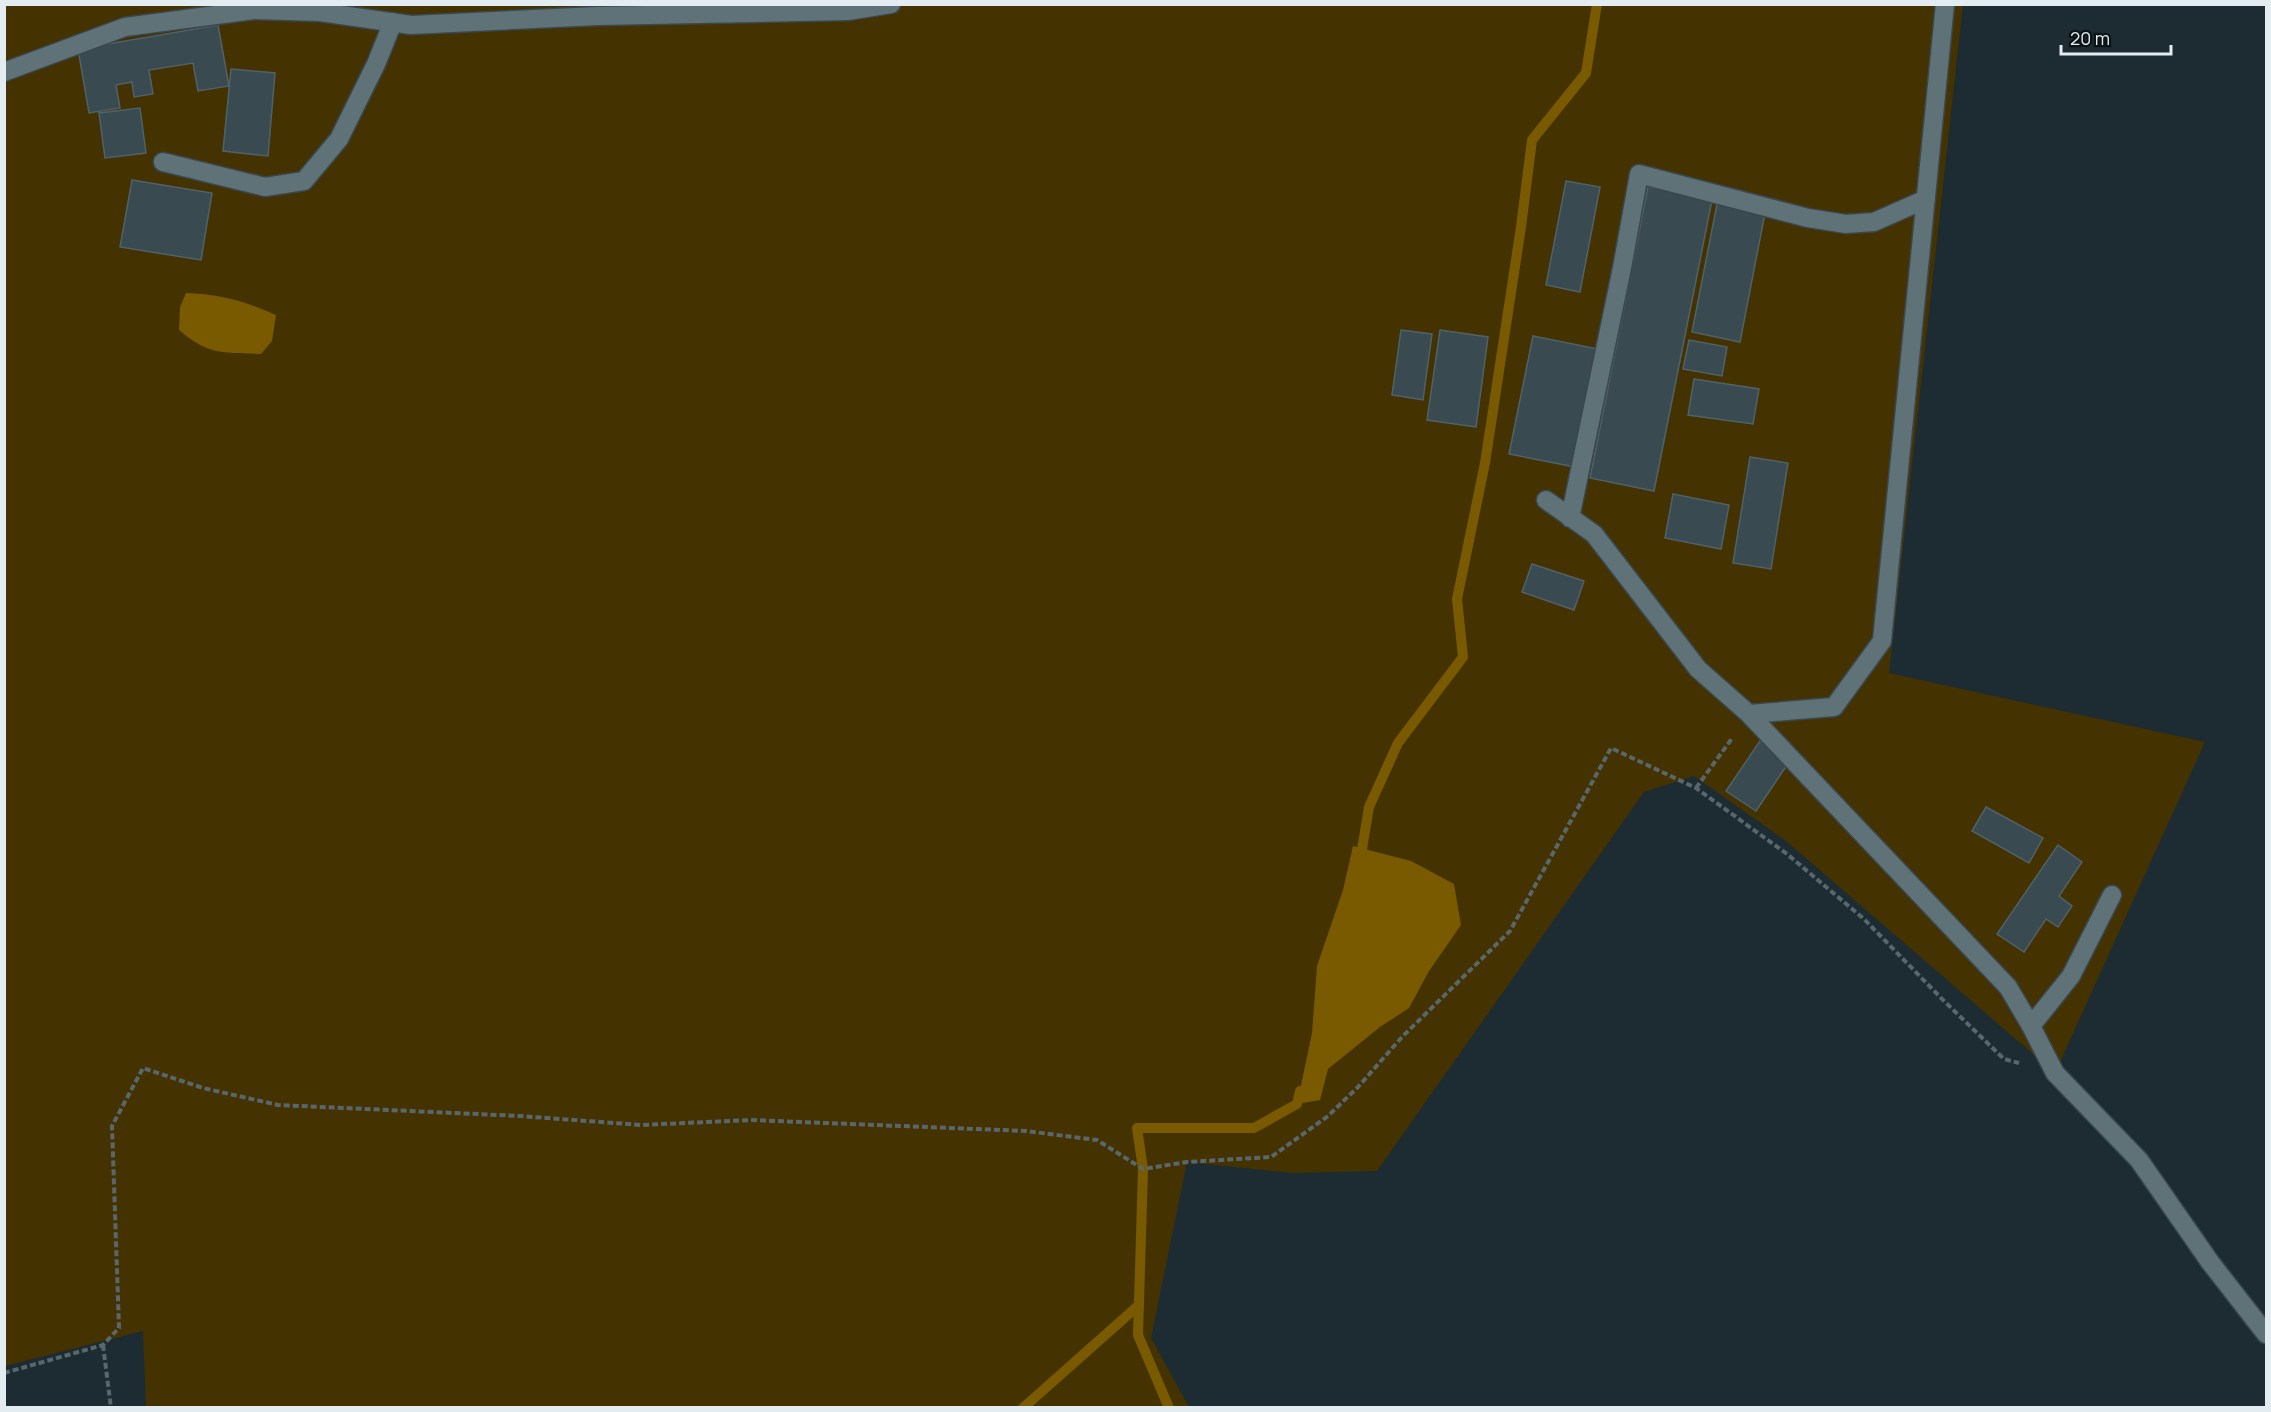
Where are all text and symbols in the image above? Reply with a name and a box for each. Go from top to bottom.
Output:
scale bar [2061,18,2170,56]
text: 20 m [2070,26,2110,50]

